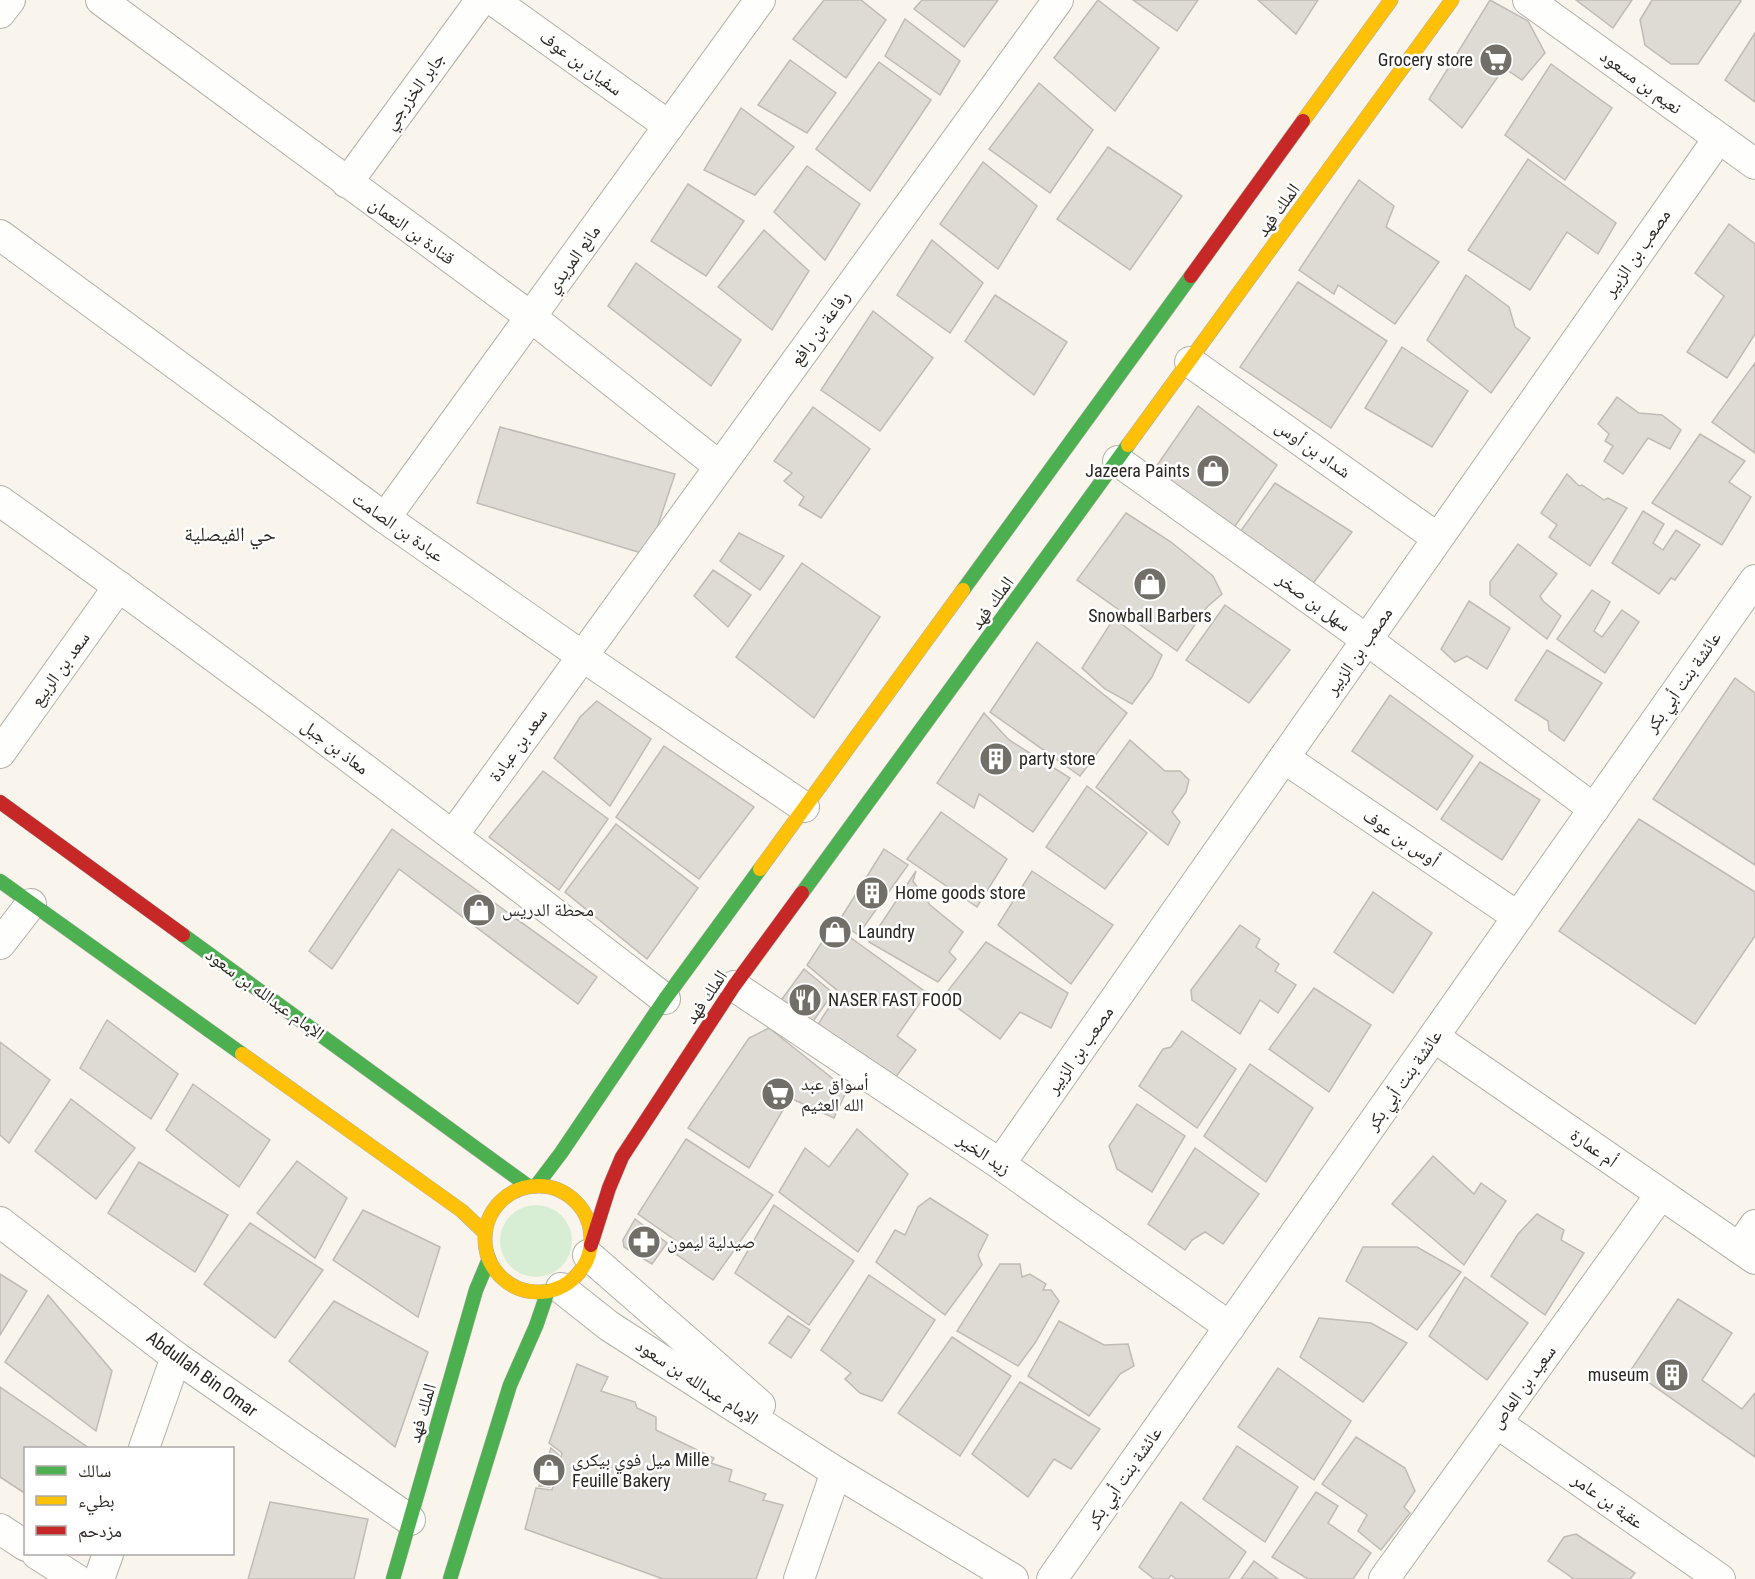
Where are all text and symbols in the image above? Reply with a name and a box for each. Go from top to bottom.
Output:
street label: سفيان بن عوف [535,26,627,100]
supermarket icon: Grocery store [1478,42,1514,78]
street label: نعيم بن مسعود [1595,45,1686,120]
street label: جابر الخزرجي [379,48,452,136]
place label: Grocery store [1378,49,1473,70]
street label: الملك فهد [1251,179,1304,240]
street label: قتادة بن النعمان [365,193,459,269]
street label: مصعب بن الزبير [1598,205,1675,302]
street label: مانع المريدي [541,221,608,300]
street label: رفاعة بن رافع [785,286,855,370]
street label: شداد بن أوس [1271,415,1355,483]
shop icon: Jazeera Paints [1195,453,1231,489]
place label: Jazeera Paints [1085,460,1190,481]
street label: عبادة بن الصامت [348,487,448,567]
district label: حي الفيصلية [184,522,276,550]
shop icon: Snowball Barbers [1132,566,1168,602]
street label: سهل بن صخر [1272,567,1355,636]
street label: الملك فهد [965,572,1018,633]
street label: مصعب بن الزبير [1320,603,1397,700]
place label: Snowball Barbers [1088,605,1212,626]
street label: سعد بن الربيع [26,627,95,711]
street label: عائشة بنت أبي بكر [1640,627,1729,740]
street label: سعد بن عبادة [484,704,552,786]
street label: معاذ بن جبل [297,715,373,779]
building icon: party store [978,741,1014,777]
place label: party store [1019,748,1096,769]
street label: أوس بن عوف [1359,804,1443,872]
building icon: Home goods store [854,875,890,911]
place label: Home goods store [895,882,1026,903]
shop icon: محطة الدريس [461,892,497,928]
place label: محطة الدريس [502,899,594,921]
shop icon: Laundry [817,914,853,950]
place label: Laundry [858,921,915,942]
street label: الإمام عبدالله بن سعود [201,943,329,1045]
street label: الملك فهد [680,966,731,1028]
restaurant icon: NASER FAST FOOD [787,982,823,1018]
place label: NASER FAST FOOD [828,989,962,1010]
street label: مصعب بن الزبير [1041,1002,1118,1099]
street label: عائشة بنت أبي بكر [1361,1025,1450,1138]
place label: أسواق عبد الله العثيم [801,1073,869,1117]
supermarket icon: أسواق عبد الله العثيم [760,1076,796,1112]
street label: أم عمارة [1566,1124,1622,1173]
street label: زيد الخير [953,1128,1015,1179]
pharmacy icon: صيدلية ليمون [626,1224,662,1260]
place label: صيدلية ليمون [667,1231,755,1253]
street label: Abdullah Bin Omar [143,1326,262,1421]
street label: الإمام عبدالله بن سعود [631,1334,762,1431]
street label: سعيد بن العاص [1485,1341,1561,1433]
building icon: museum [1654,1357,1690,1393]
place label: museum [1588,1364,1649,1385]
street label: الملك فهد [403,1381,440,1445]
street label: عائشة بنت أبي بكر [1081,1422,1170,1535]
legend [24,1447,234,1555]
place label: ميل فوي بيكري Mille Feuille Bakery [572,1449,709,1491]
shop icon: ميل فوي بيكري Mille Feuille Bakery [531,1452,567,1488]
text: سالك [78,1460,111,1481]
street label: عقبة بن عامر [1567,1468,1648,1534]
text: بطيء [78,1490,115,1516]
text: مزدحم [78,1520,122,1543]

